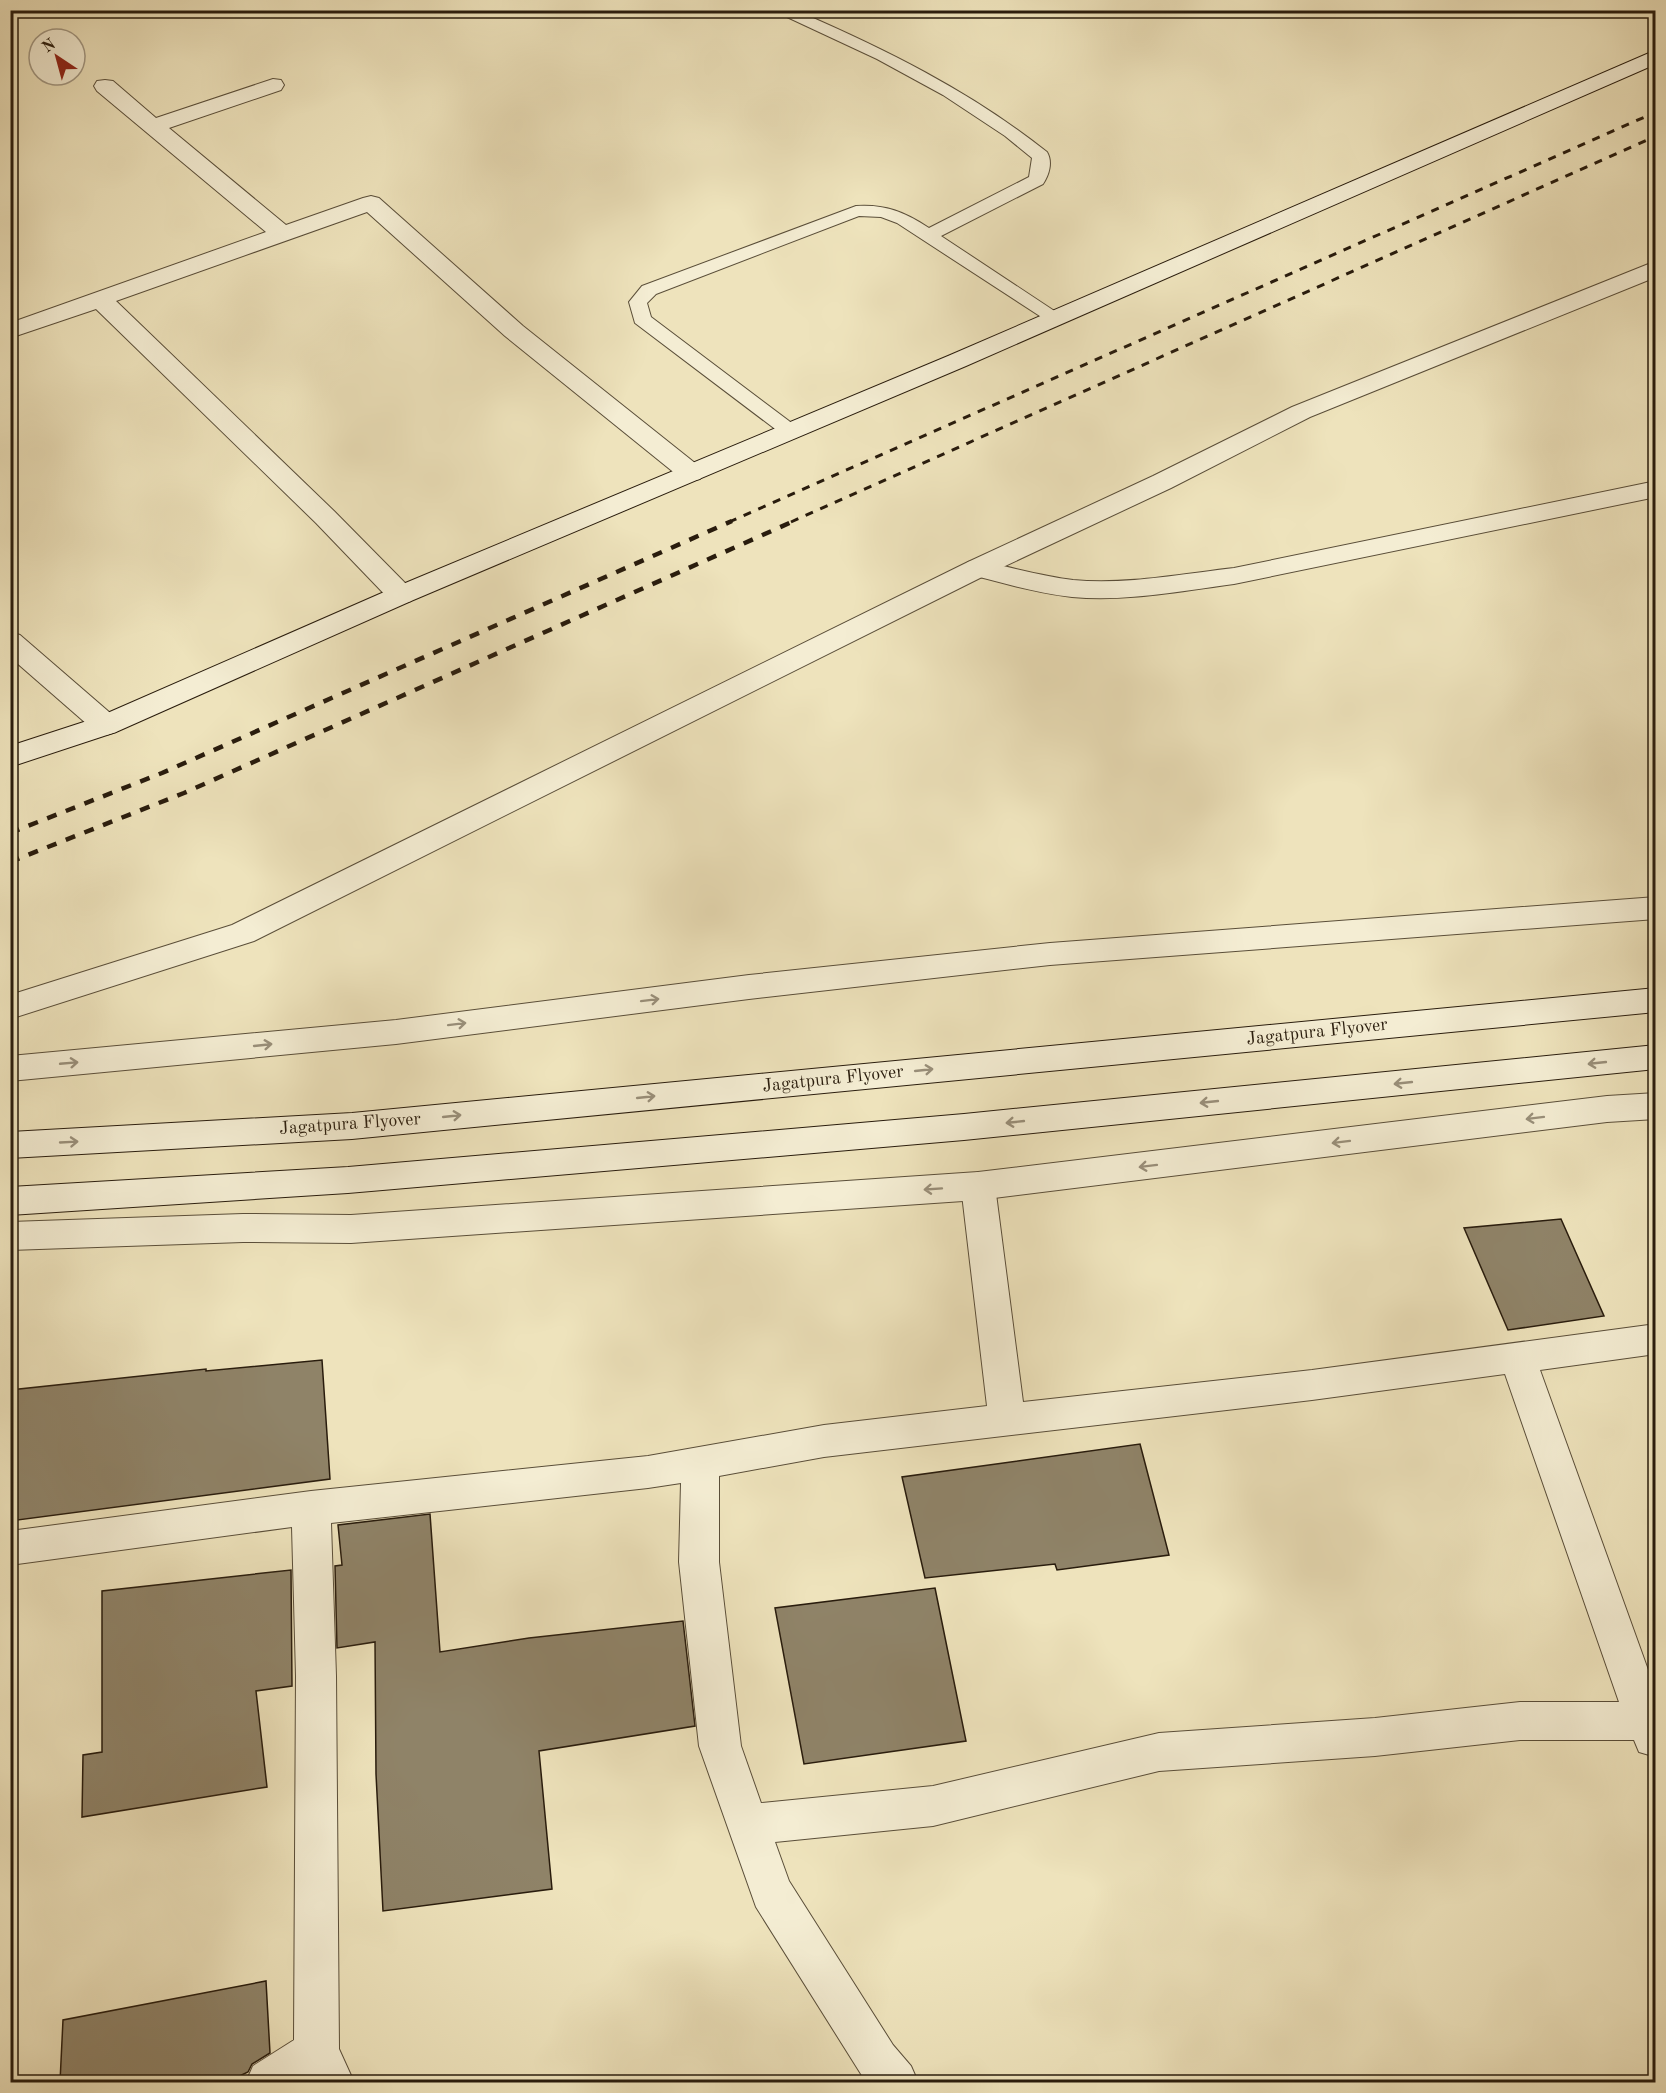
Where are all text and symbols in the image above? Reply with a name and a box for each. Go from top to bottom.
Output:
north arrow [27,27,87,87]
text: N [40,36,60,57]
one-way arrow [640,994,660,1005]
street label: Jagatpura Flyover [1245,1016,1389,1048]
one-way arrow [446,1018,466,1029]
one-way arrow [252,1039,272,1050]
one-way arrow [58,1057,78,1068]
one-way arrow [1588,1058,1608,1069]
street label: Jagatpura Flyover [761,1063,905,1095]
one-way arrow [913,1064,933,1075]
one-way arrow [1394,1078,1414,1089]
one-way arrow [636,1091,656,1102]
one-way arrow [1200,1097,1220,1108]
street label: Jagatpura Flyover [279,1110,422,1138]
one-way arrow [442,1110,461,1121]
one-way arrow [1525,1113,1545,1124]
one-way arrow [1006,1117,1026,1128]
one-way arrow [58,1136,78,1147]
one-way arrow [1332,1136,1352,1147]
one-way arrow [1138,1160,1158,1171]
one-way arrow [923,1184,943,1195]

